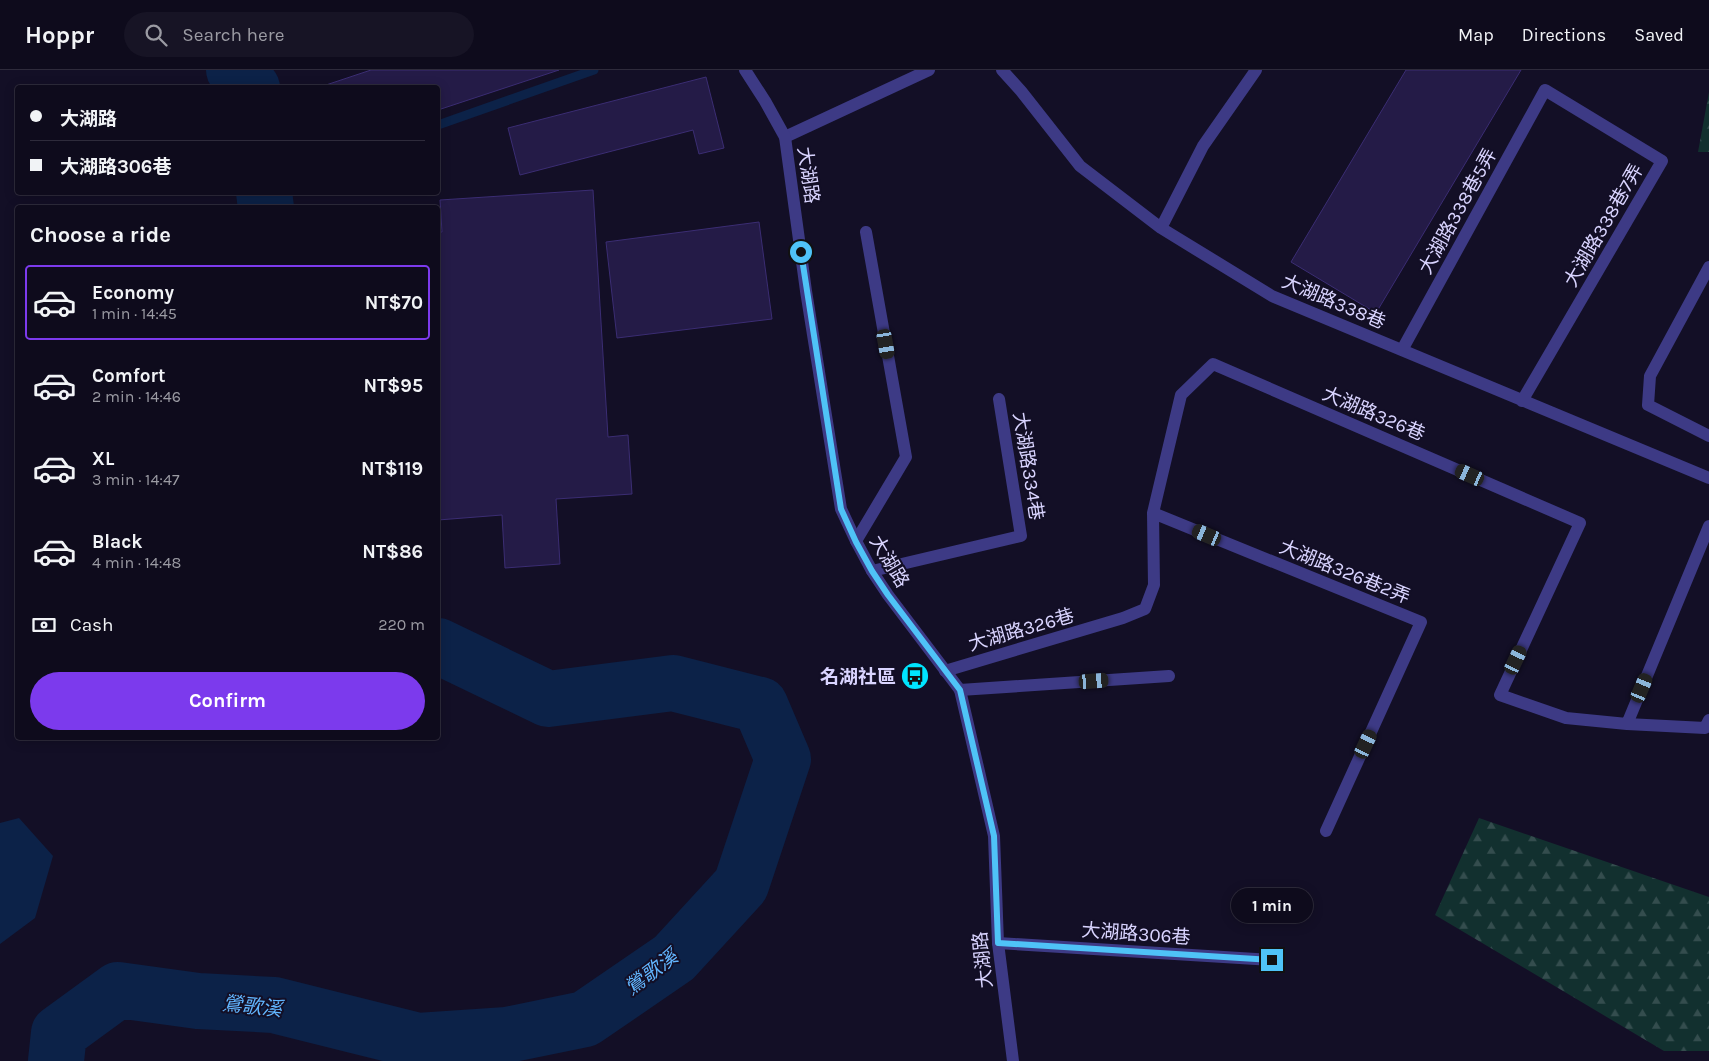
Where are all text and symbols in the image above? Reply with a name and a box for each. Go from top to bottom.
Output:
search box [124,12,474,57]
text: Hoppr [25,21,94,49]
icon: search [142,21,170,49]
text: Search here [182,24,284,46]
text: Map [1458,24,1494,46]
text: Directions [1522,24,1606,46]
text: Saved [1634,24,1684,46]
text: 大湖路 [60,108,117,130]
street label: 大湖路 [793,145,823,205]
street label: 大湖路338巷5弄 [1414,145,1501,278]
text: 大湖路306巷 [60,156,171,178]
street label: 大湖路338巷7弄 [1560,160,1648,291]
text: Choose a ride [30,222,171,248]
route start [790,241,812,263]
street label: 大湖路338巷 [1279,270,1389,334]
icon: car [32,280,77,325]
text: Economy [92,282,174,304]
text: NT$70 [365,292,423,314]
text: 1 min · 14:45 [92,304,177,323]
car [876,328,895,360]
icon: car [32,363,77,408]
text: Comfort [92,365,166,387]
text: NT$95 [364,375,423,397]
street label: 大湖路326巷 [1319,382,1428,445]
text: 2 min · 14:46 [92,387,181,406]
street label: 大湖路334巷 [1009,411,1047,522]
icon: car [32,446,77,491]
text: XL [92,448,114,470]
text: NT$119 [361,458,423,480]
car [1453,462,1486,488]
text: 3 min · 14:47 [92,470,179,489]
car [1190,522,1223,548]
icon: car [32,529,77,574]
text: Black [92,531,143,553]
street label: 大湖路 [865,531,913,592]
street label: 大湖路326巷2弄 [1276,536,1413,608]
text: NT$86 [362,541,423,563]
text: 4 min · 14:48 [92,553,181,572]
street label: 大湖路326巷 [966,604,1077,656]
icon: cash [30,611,58,639]
text: Cash [70,614,114,636]
text: 220 m [378,615,425,634]
car [1502,643,1529,677]
bus stop icon: 名湖社區 [900,661,930,691]
place label: 名湖社區 [820,666,896,688]
car [1629,671,1654,705]
button: Confirm [30,672,425,730]
car [1078,672,1109,690]
car [1352,727,1379,761]
callout: 1 min [1231,888,1313,922]
text: 1 min [1252,896,1292,915]
street label: 大湖路306巷 [1081,919,1191,949]
street label: 大湖路 [969,930,997,989]
water label: 鶯歌溪 [620,943,685,1000]
route end [1261,949,1283,971]
water label: 鶯歌溪 [221,992,286,1021]

